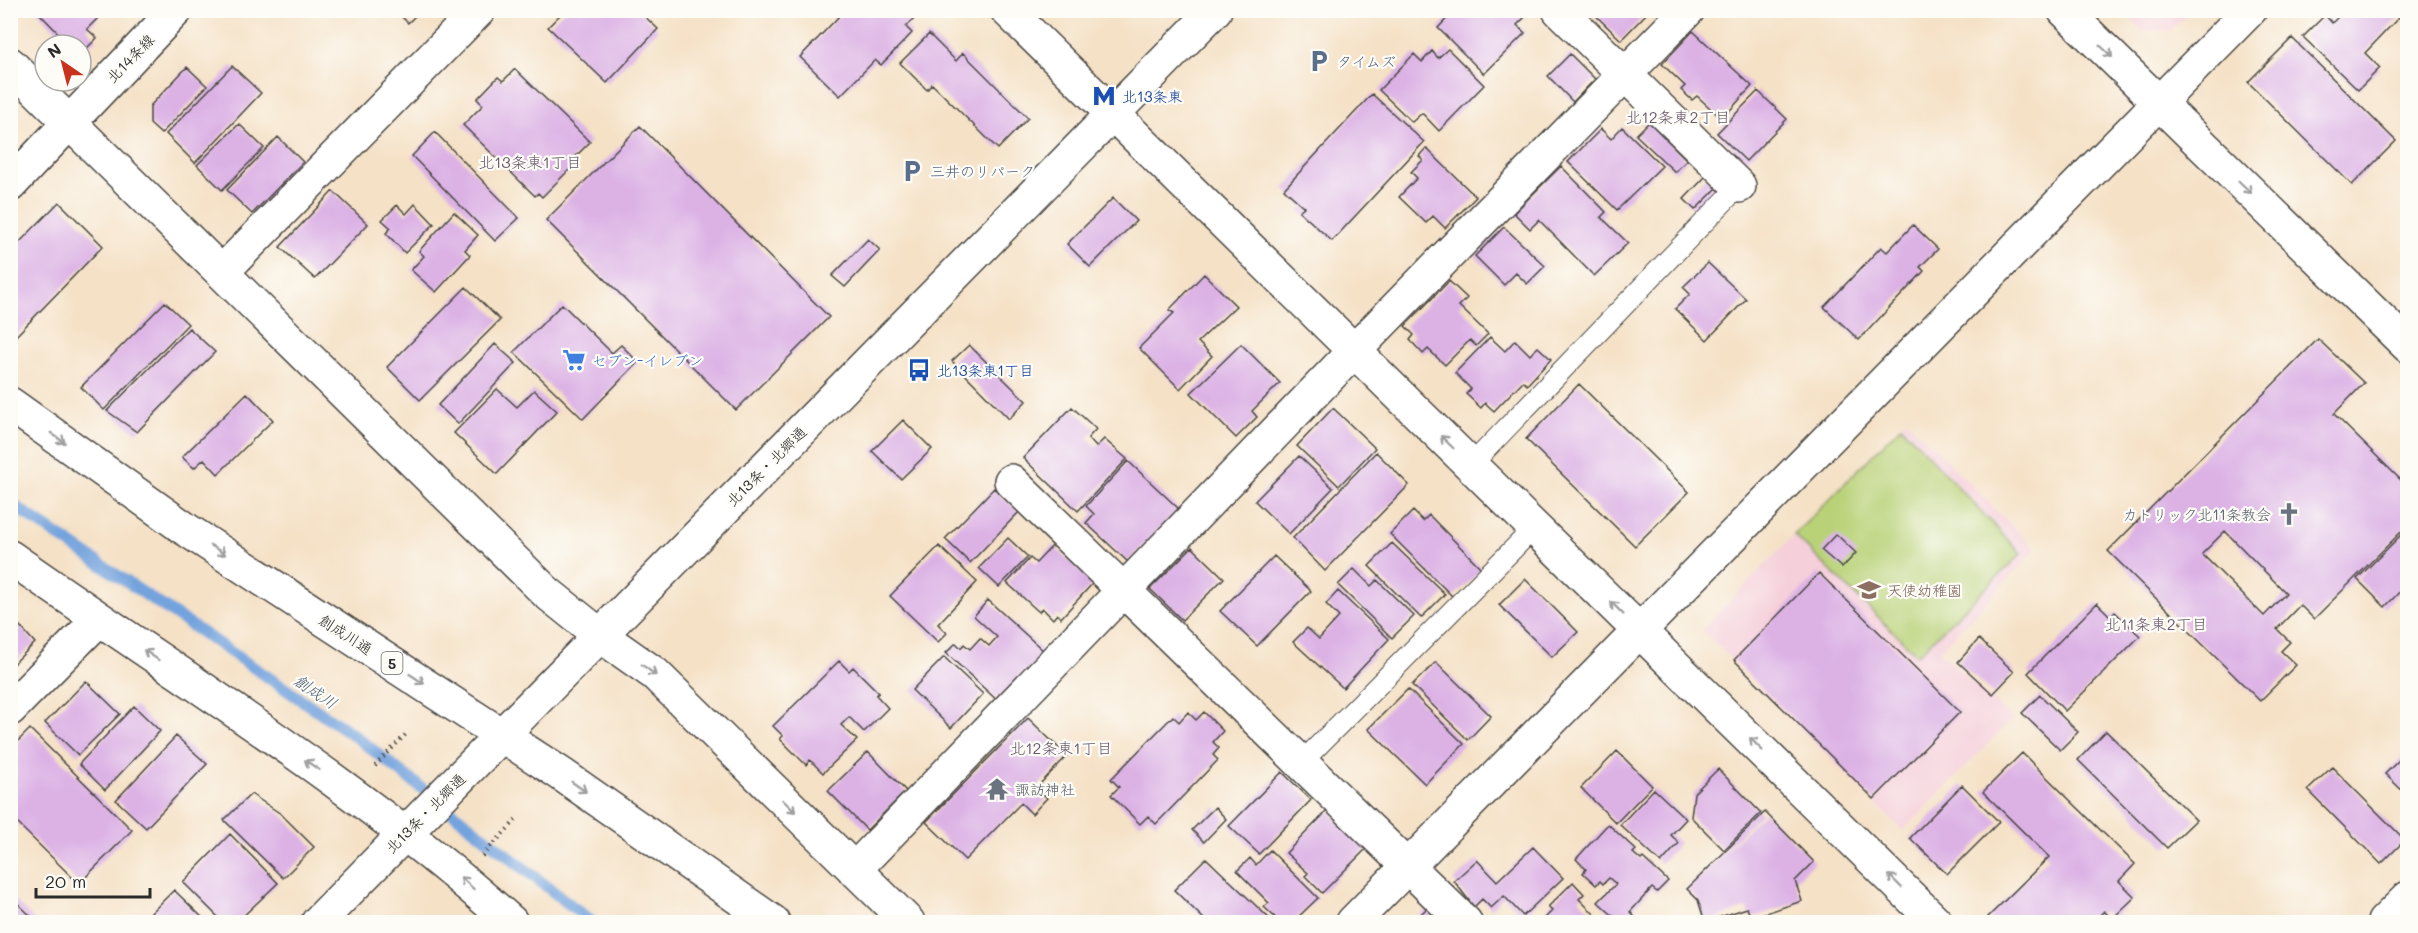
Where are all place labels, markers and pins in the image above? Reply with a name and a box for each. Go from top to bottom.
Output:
parking icon: タイムズ [1306,48,1332,74]
place label: タイムズ [1337,51,1396,71]
metro station icon: 北13条東 [1091,83,1117,109]
place label: 北13条東 [1122,86,1183,106]
parking icon: 三井のリパーク [899,158,925,184]
place label: 三井のリパーク [930,161,1035,181]
supermarket icon: セブン-イレブン [561,347,587,373]
place label: セブン-イレブン [592,350,703,370]
bus stop icon: 北13条東1丁目 [906,357,932,383]
place label: 北13条東1丁目 [937,360,1034,380]
church icon: カトリック北11条教会 [2276,501,2302,527]
place label: カトリック北11条教会 [2123,504,2271,524]
school or university icon: 天使幼稚園 [1856,577,1882,603]
place label: 天使幼稚園 [1887,580,1962,600]
temple icon: 諏訪神社 [984,776,1010,802]
place label: 諏訪神社 [1015,779,1075,799]

